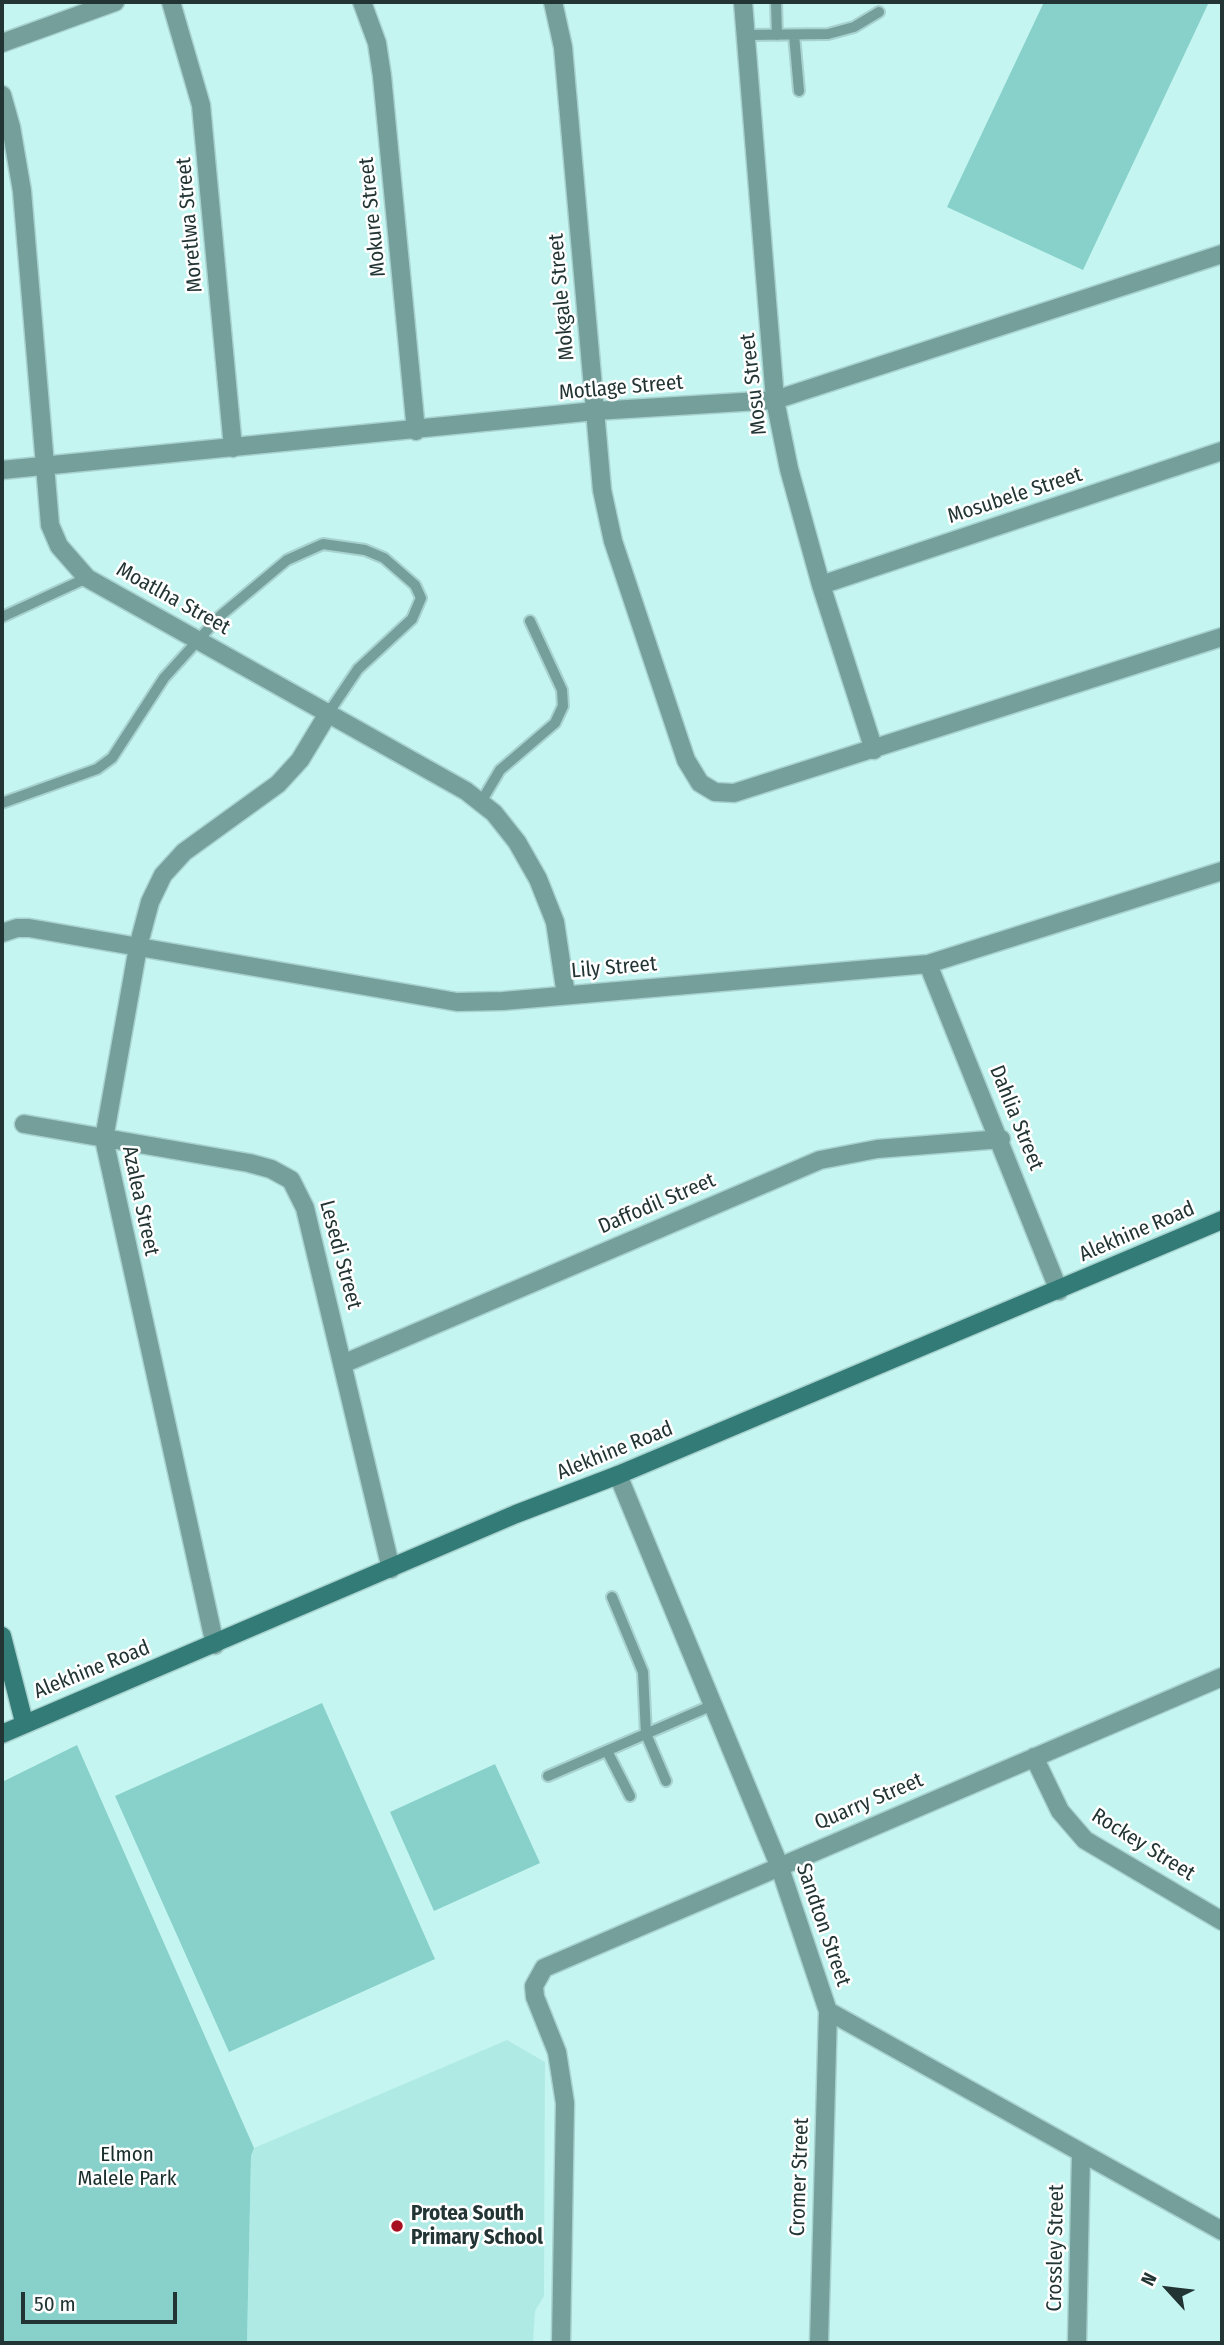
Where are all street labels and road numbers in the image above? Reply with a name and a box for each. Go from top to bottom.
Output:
street label: Moretlwa Street [172,156,208,294]
street label: Mokure Street [354,156,392,278]
street label: Mokgale Street [544,232,580,362]
street label: Mosu Street [735,332,773,436]
street label: Motlage Street [558,370,684,406]
street label: Mosubele Street [945,462,1085,530]
street label: Moatlha Street [112,557,234,641]
street label: Lily Street [570,952,658,984]
street label: Dahlia Street [984,1062,1048,1174]
street label: Azalea Street [116,1144,164,1258]
street label: Daffodil Street [595,1168,719,1240]
street label: Alekhine Road [1076,1196,1198,1268]
street label: Lesedi Street [313,1198,367,1312]
street label: Alekhine Road [553,1416,677,1486]
street label: Alekhine Road [30,1635,154,1705]
street label: Quarry Street [811,1768,927,1836]
street label: Rockey Street [1087,1803,1199,1887]
street label: Sandton Street [790,1860,856,1990]
street label: Cromer Street [785,2117,815,2237]
street label: Crossley Street [1042,2184,1070,2312]

